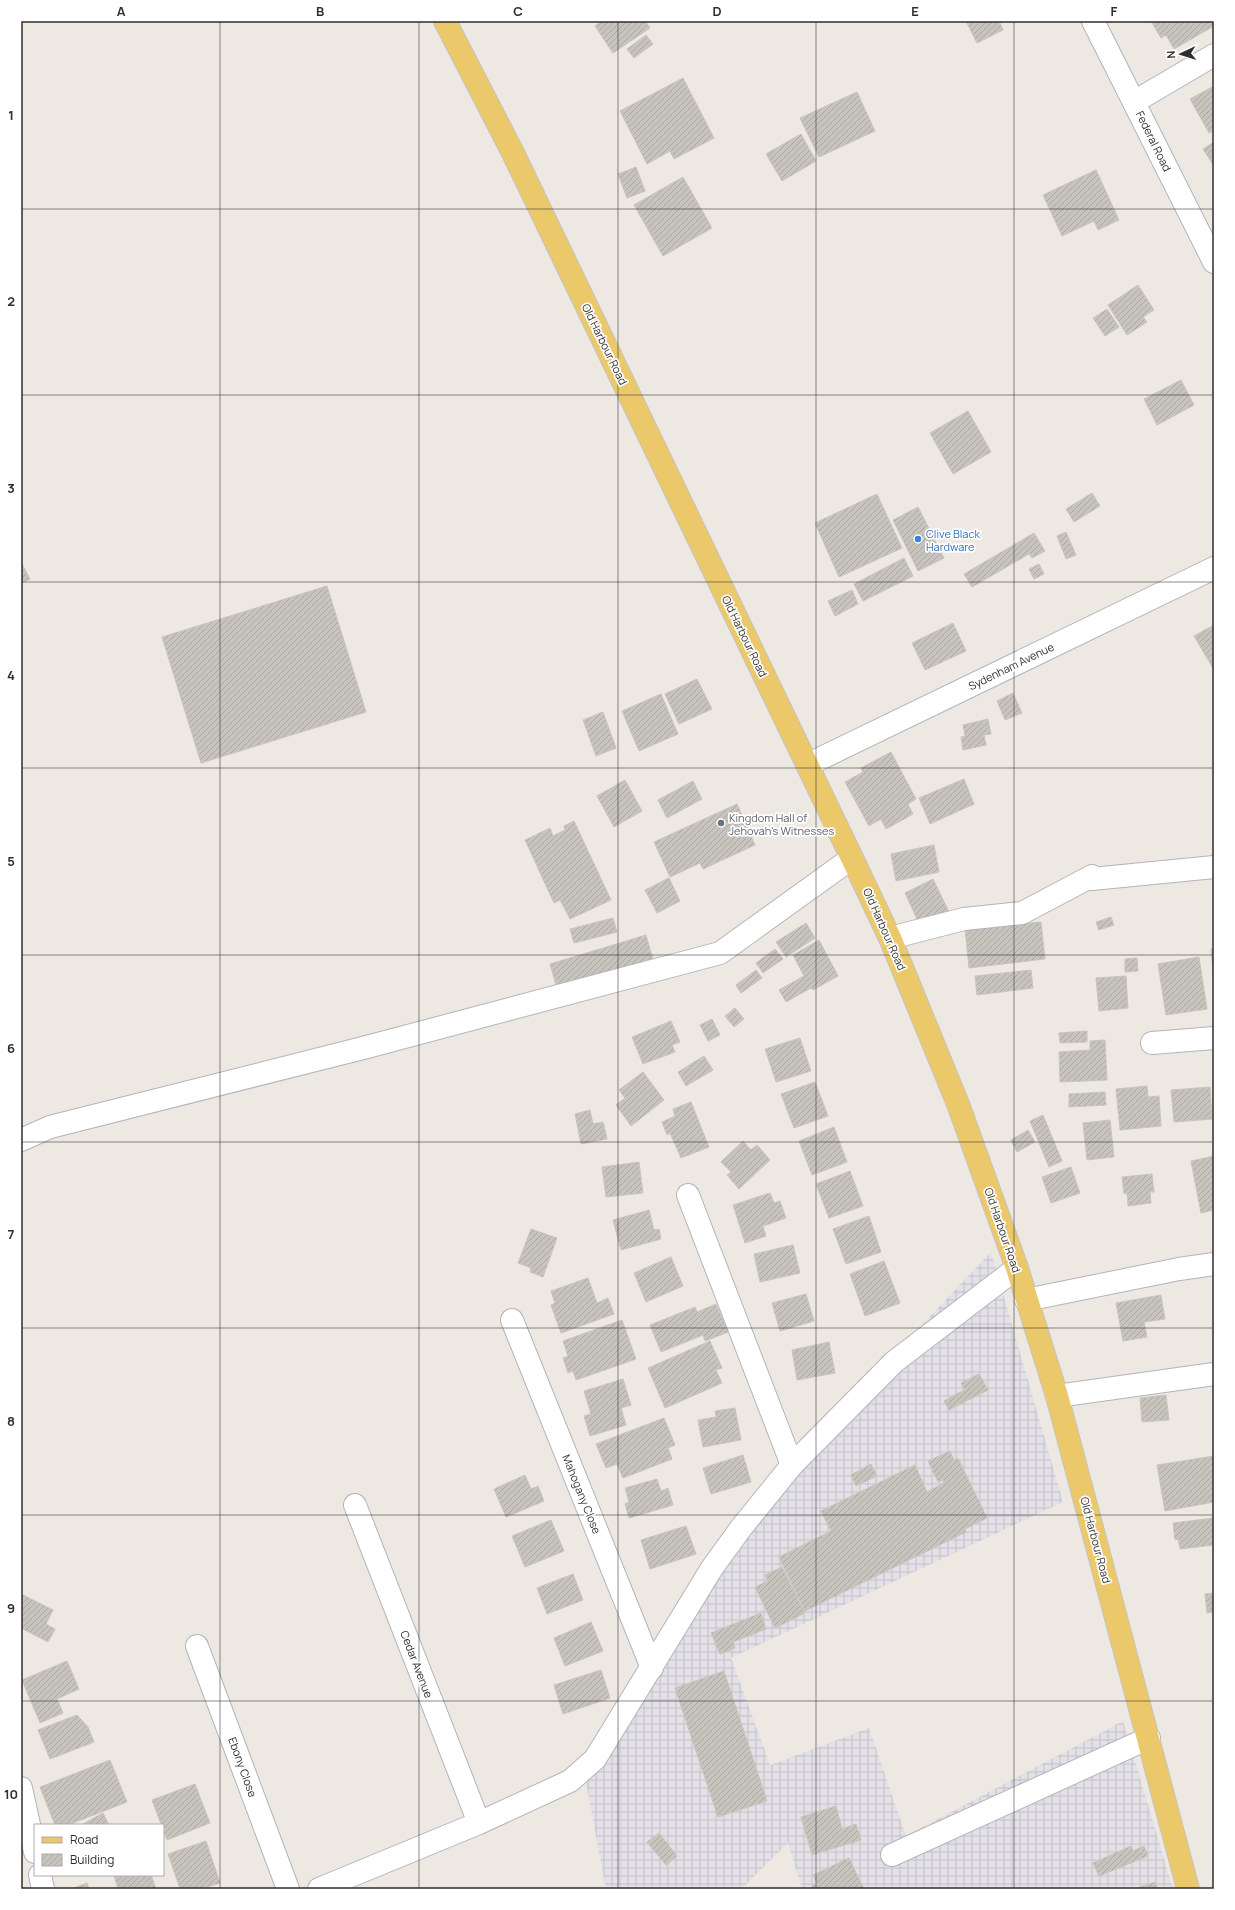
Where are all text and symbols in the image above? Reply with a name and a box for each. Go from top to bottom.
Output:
text: A [117,2,126,20]
text: B [316,2,324,20]
text: C [513,2,523,20]
text: D [712,2,722,20]
text: E [911,2,919,20]
text: F [1111,2,1118,20]
north arrow [1161,34,1201,74]
text: N [1163,50,1178,59]
text: 1 [8,106,14,124]
street label: Federal Road [1133,108,1175,174]
text: 2 [7,292,15,310]
street label: Old Harbour Road [579,301,631,387]
text: 3 [7,479,15,497]
place label: Clive Black Hardware [926,526,981,554]
marker: Clive Black Hardware [913,534,923,544]
street label: Old Harbour Road [719,593,771,679]
street label: Sydenham Avenue [966,639,1057,693]
text: 4 [7,666,15,684]
place label: Kingdom Hall of Jehovah's Witnesses [729,810,835,838]
marker: Kingdom Hall of Jehovah's Witnesses [716,818,726,828]
text: 5 [7,852,15,870]
street label: Old Harbour Road [860,885,910,973]
text: 6 [7,1039,15,1057]
street label: Old Harbour Road [981,1186,1025,1274]
text: 7 [8,1225,15,1243]
text: 8 [7,1412,15,1430]
street label: Mahogany Close [559,1452,605,1536]
street label: Old Harbour Road [1077,1495,1115,1585]
text: 9 [7,1599,15,1617]
street label: Cedar Avenue [397,1628,437,1700]
street label: Ebony Close [225,1735,261,1800]
text: 10 [4,1785,18,1803]
legend [34,1824,164,1876]
text: Road [70,1831,98,1848]
text: Building [70,1851,114,1868]

